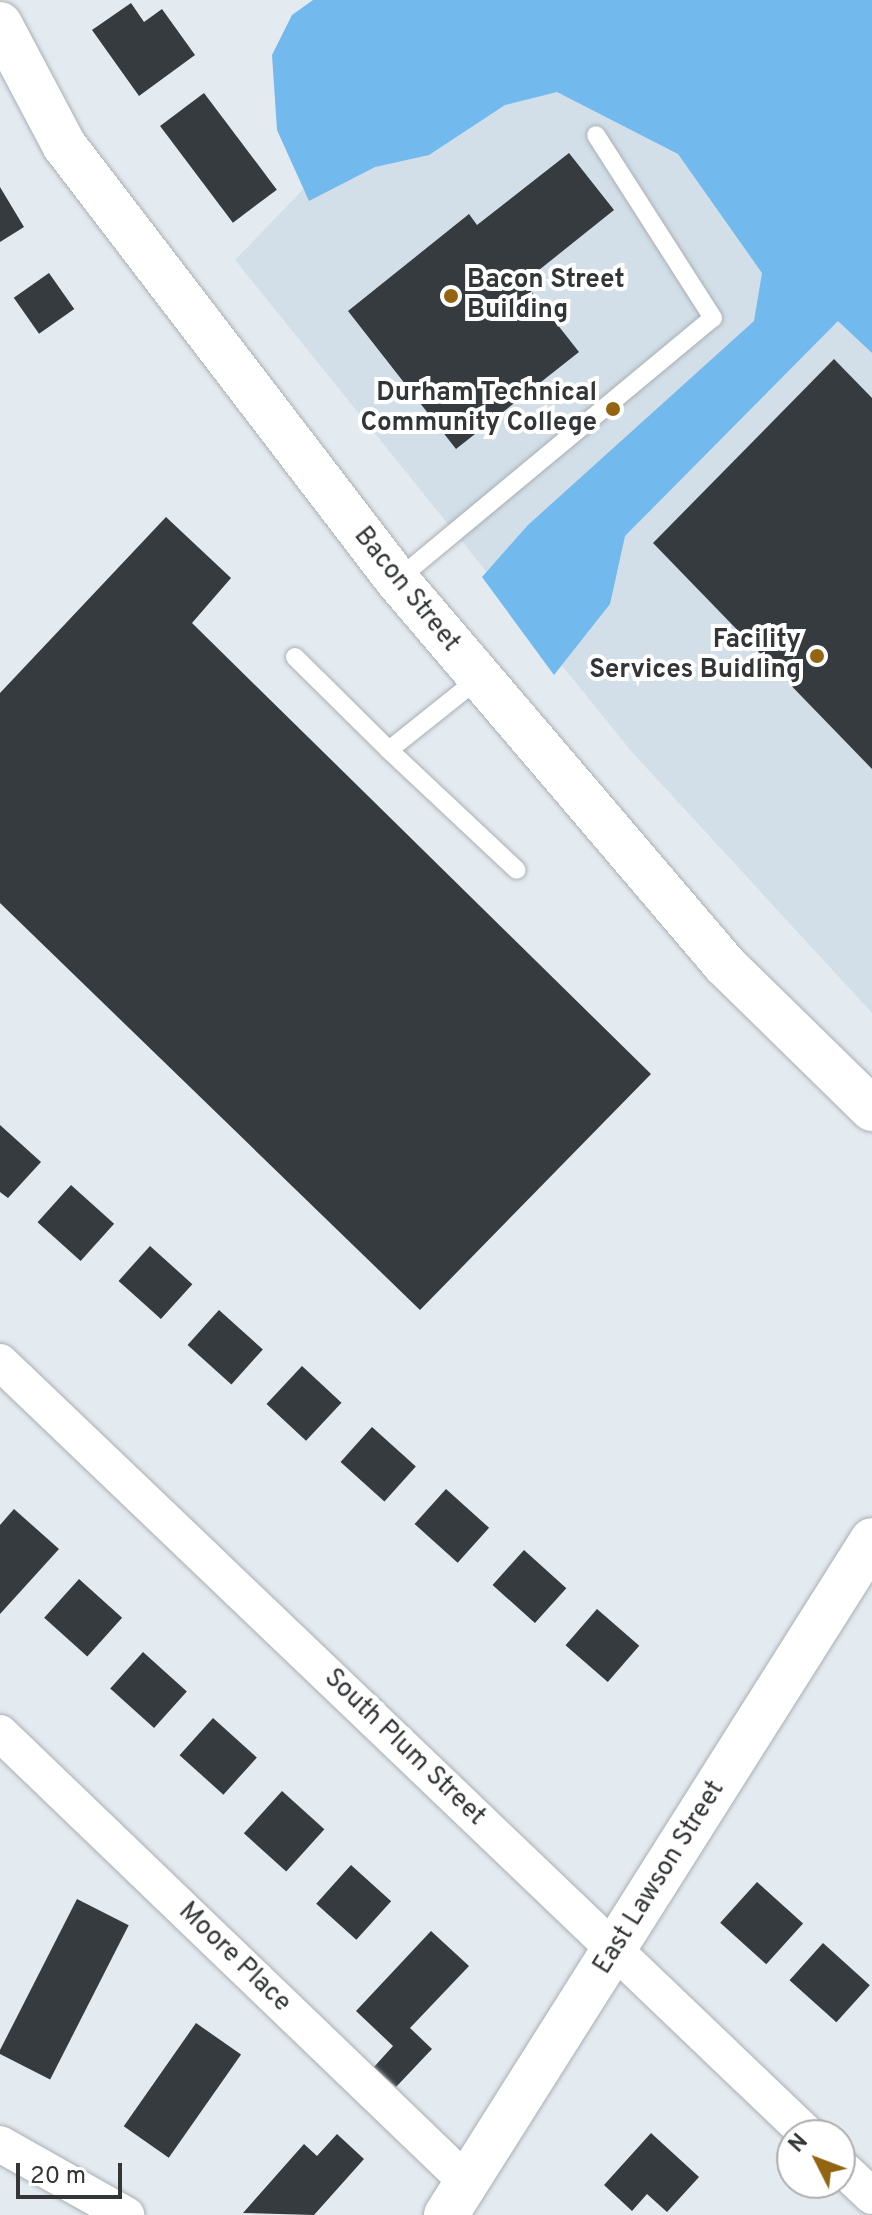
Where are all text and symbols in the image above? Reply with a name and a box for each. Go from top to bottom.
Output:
place label: Bacon Street Building [467,265,625,326]
marker: Bacon Street Building [442,287,460,305]
place label: Durham Technical Community College [361,378,597,440]
marker: Durham Technical Community College [604,400,622,418]
street label: Bacon Street [346,521,466,659]
place label: Facility Services Buidling [589,625,801,686]
marker: Facility Services Buidling [808,647,826,665]
street label: South Plum Street [317,1663,491,1833]
street label: East Lawson Street [588,1776,732,1980]
street label: Moore Place [171,1897,297,2019]
north arrow [776,2119,856,2199]
text: N [784,2129,815,2159]
scale bar [20,2147,126,2197]
text: 20 m [30,2162,86,2192]

